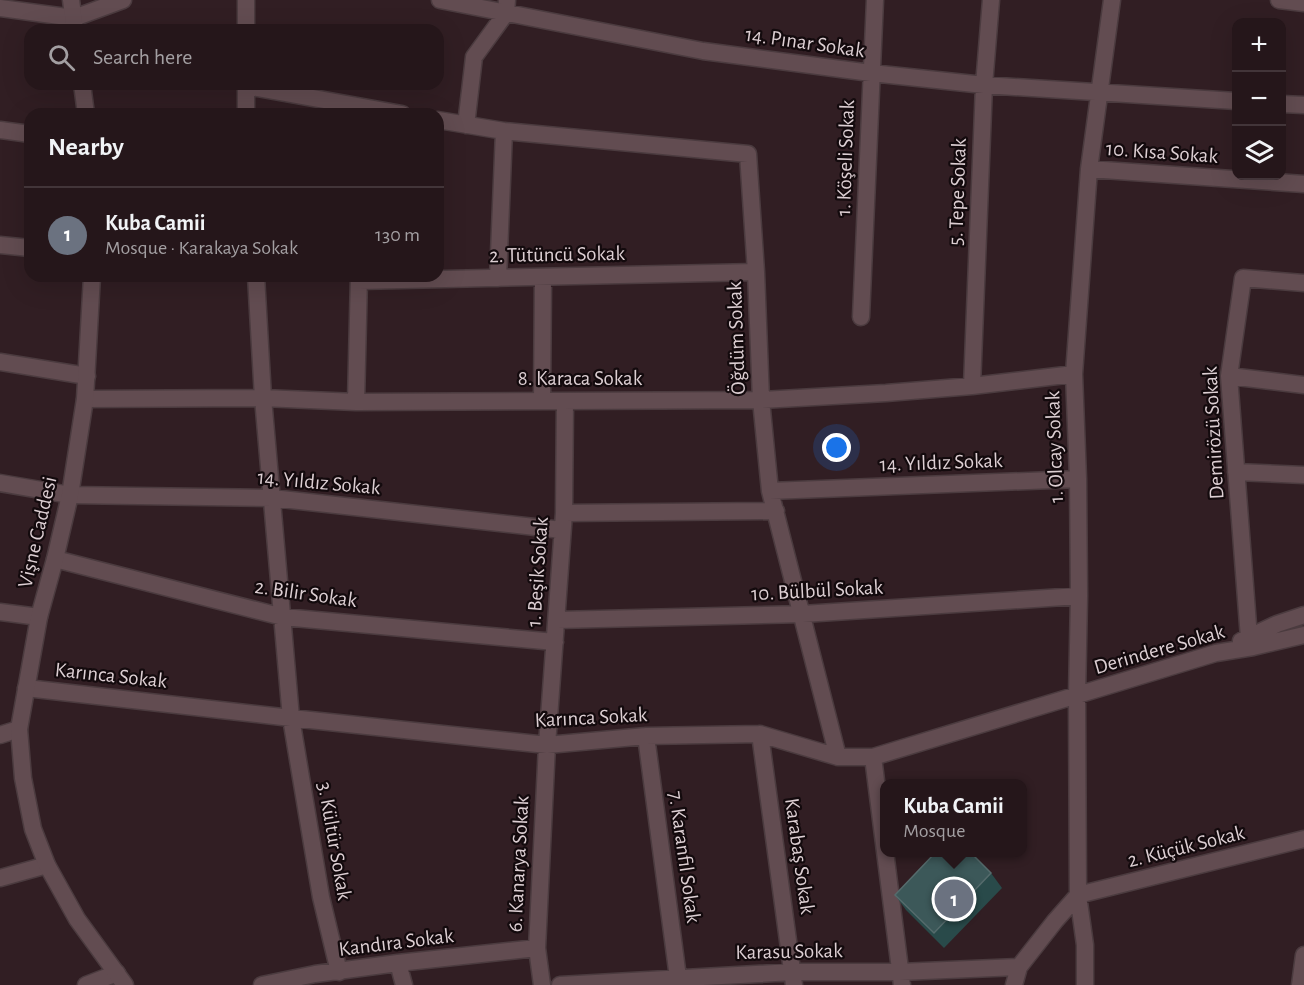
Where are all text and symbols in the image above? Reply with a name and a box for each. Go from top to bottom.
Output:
map controls [1232,18,1286,180]
button: + [1232,18,1286,72]
search box [24,24,444,90]
street label: 14. Pınar Sokak [744,24,866,61]
icon: search [45,41,78,74]
text: Search here [93,46,192,68]
button: − [1232,72,1286,126]
street label: 1. Köşeli Sokak [833,99,858,216]
button: layers [1232,126,1286,180]
text: Nearby [48,134,124,160]
street label: 5. Tepe Sokak [945,137,970,246]
street label: 10. Kısa Sokak [1105,138,1219,167]
text: Kuba Camii [105,212,205,234]
text: 1 [64,225,71,245]
text: 130 m [375,225,420,245]
text: Mosque · Karakaya Sokak [105,238,298,258]
street label: 2. Tütüncü Sokak [489,243,626,266]
street label: Öğdüm Sokak [723,281,749,395]
street label: Demirözü Sokak [1200,366,1227,500]
street label: 8. Karaca Sokak [518,368,643,389]
street label: 1. Olcay Sokak [1042,390,1067,503]
your location [822,433,851,462]
street label: 14. Yıldız Sokak [879,450,1003,475]
street label: 14. Yıldız Sokak [257,467,382,498]
street label: Vişne Caddesi [14,474,60,590]
street label: 1. Beşik Sokak [523,516,552,628]
street label: 2. Bilir Sokak [253,576,359,611]
street label: 10. Bülbül Sokak [750,577,884,604]
street label: Derindere Sokak [1092,621,1227,678]
street label: Karınca Sokak [54,659,169,692]
street label: Karınca Sokak [534,704,648,731]
popup [880,779,1027,857]
street label: 3. Kültür Sokak [314,780,355,902]
street label: 7. Karanfil Sokak [665,790,704,925]
street label: 6. Kanarya Sokak [504,795,533,933]
text: Kuba Camii [903,795,1004,817]
street label: Karabaş Sokak [781,797,818,916]
text: Mosque [903,821,965,841]
street label: 2. Küçük Sokak [1125,822,1247,871]
pin: 1 [934,876,974,922]
street label: Kandıra Sokak [337,925,455,960]
street label: Karasu Sokak [735,940,843,963]

